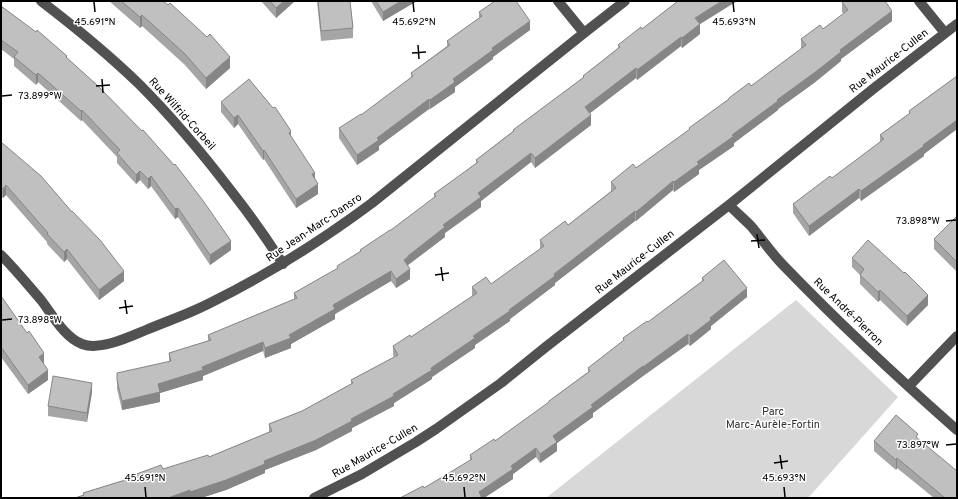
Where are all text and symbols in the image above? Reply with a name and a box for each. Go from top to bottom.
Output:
text: 45.691°N [74,16,116,29]
text: 45.692°N [392,16,436,29]
text: 45.693°N [712,16,756,29]
street label: Rue Maurice-Cullen [847,26,931,96]
street label: Rue Wilfrid-Corbeil [146,75,218,153]
text: 73.899°W [18,90,62,103]
street label: Rue Jean-Marc-Dansro [263,191,365,265]
text: 73.898°W [896,215,940,228]
street label: Rue Maurice-Cullen [593,227,677,297]
street label: Rue André-Pierron [810,275,886,349]
text: 73.898°W [18,314,62,327]
park label: Parc Marc-Aurèle-Fortin [726,405,820,432]
street label: Rue Maurice-Cullen [330,421,420,481]
text: 73.897°W [897,439,939,452]
text: 45.691°N [124,472,166,485]
text: 45.692°N [442,472,486,485]
text: 45.693°N [762,472,806,485]

